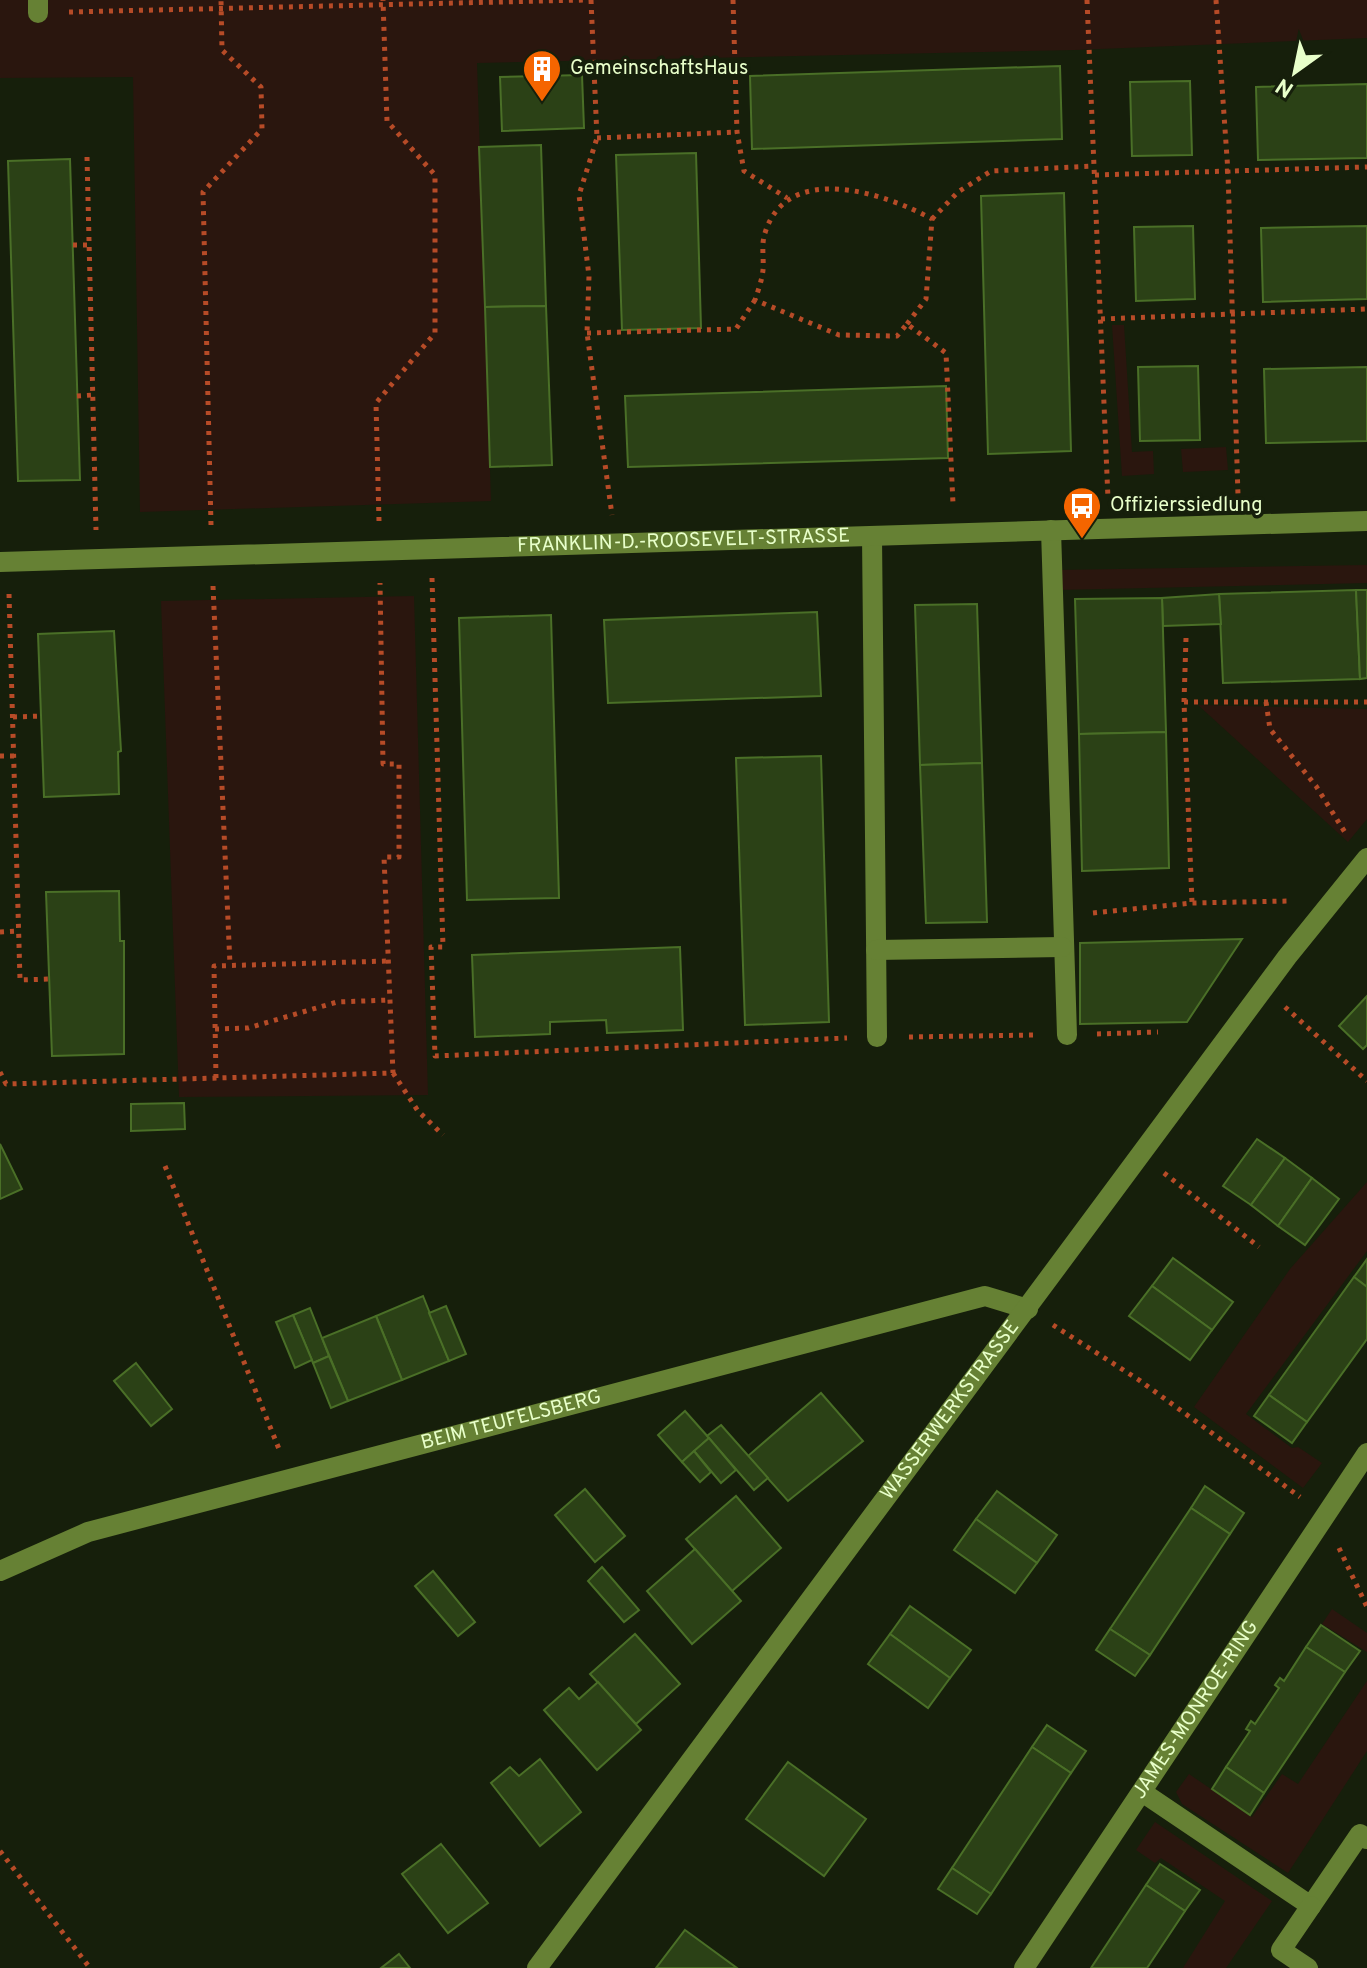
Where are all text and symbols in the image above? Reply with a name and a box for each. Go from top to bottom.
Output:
north arrow [1255,32,1335,112]
building icon: GemeinschaftsHaus [521,48,563,103]
place label: GemeinschaftsHaus [570,56,748,82]
text: N [1271,71,1299,102]
bus stop icon: Offizierssiedlung [1061,485,1103,540]
place label: Offizierssiedlung [1110,493,1263,519]
street label: FRANKLIN-D.-ROOSEVELT-STRASSE [517,524,851,559]
street label: WASSERWERKSTRASSE [875,1316,1026,1506]
street label: BEIM TEUFELSBERG [418,1384,604,1457]
street label: JAMES-MONROE-RING [1127,1616,1265,1804]

